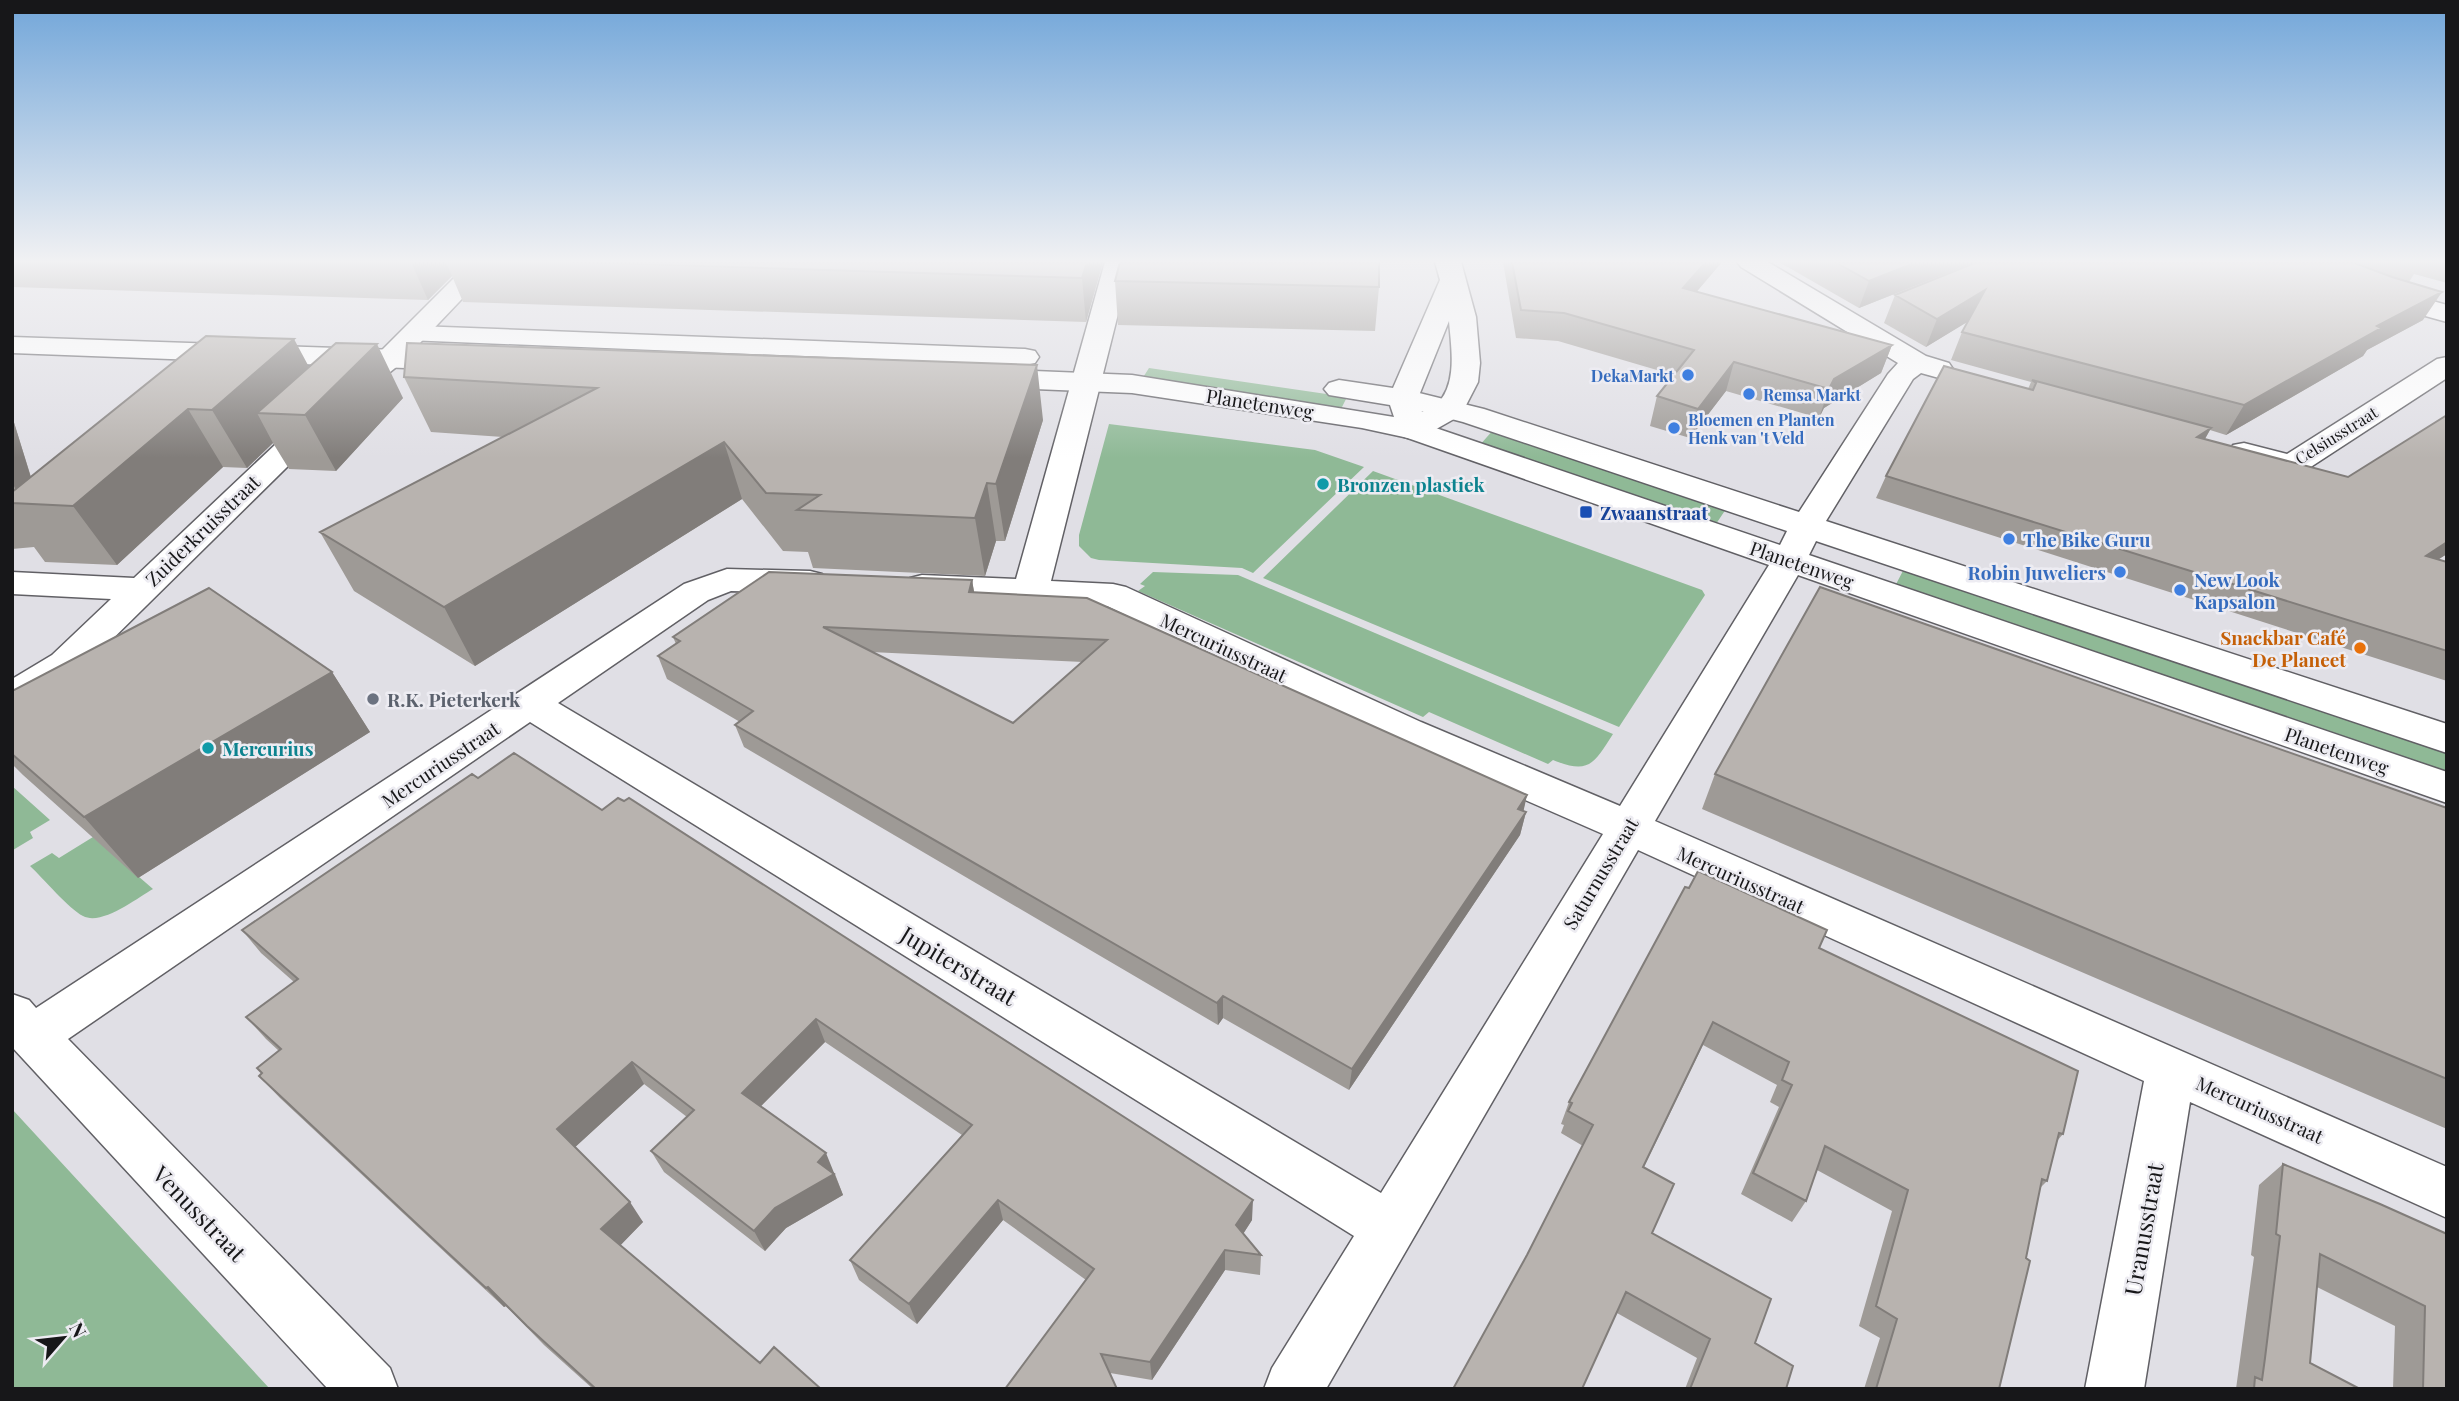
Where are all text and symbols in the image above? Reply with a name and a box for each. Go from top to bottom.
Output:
place label: DekaMarkt [1591,365,1674,386]
marker: DekaMarkt [1680,367,1696,383]
street label: Planetenweg [1204,382,1316,424]
place label: Remsa Markt [1763,384,1861,405]
marker: Remsa Markt [1741,386,1757,402]
street label: Celsiusstraat [2291,401,2381,469]
place label: Bloemen en Planten Henk van 't Veld [1688,409,1835,448]
marker: Bloemen en Planten Henk van 't Veld [1666,420,1682,436]
street label: Zuiderkruisstraat [139,468,265,591]
place label: Bronzen plastiek [1337,471,1485,497]
marker: Bronzen plastiek [1315,476,1331,492]
place label: Zwaanstraat [1600,499,1708,525]
marker: Zwaanstraat [1578,504,1594,520]
place label: The Bike Guru [2023,526,2151,552]
marker: The Bike Guru [2001,531,2017,547]
street label: Planetenweg [1747,534,1857,594]
place label: Robin Juweliers [1968,559,2106,585]
marker: Robin Juweliers [2112,564,2128,580]
place label: New Look Kapsalon [2194,566,2280,614]
marker: New Look Kapsalon [2172,582,2188,598]
street label: Mercuriusstraat [1156,606,1292,688]
place label: Snackbar Café De Planeet [2220,624,2346,672]
marker: Snackbar Café De Planeet [2352,640,2368,656]
place label: R.K. Pieterkerk [387,686,521,712]
marker: R.K. Pieterkerk [365,691,381,707]
street label: Mercuriusstraat [376,715,504,813]
street label: Planetenweg [2282,720,2392,780]
place label: Mercurius [222,735,314,761]
marker: Mercurius [200,740,216,756]
street label: Saturnusstraat [1556,812,1644,934]
street label: Mercuriusstraat [1673,839,1809,919]
street label: Jupiterstraat [894,918,1024,1012]
street label: Mercuriusstraat [2192,1069,2328,1149]
street label: Venusstraat [146,1158,254,1268]
street label: Uranusstraat [2116,1159,2170,1298]
north arrow [28,1303,98,1373]
text: N [64,1317,94,1342]

